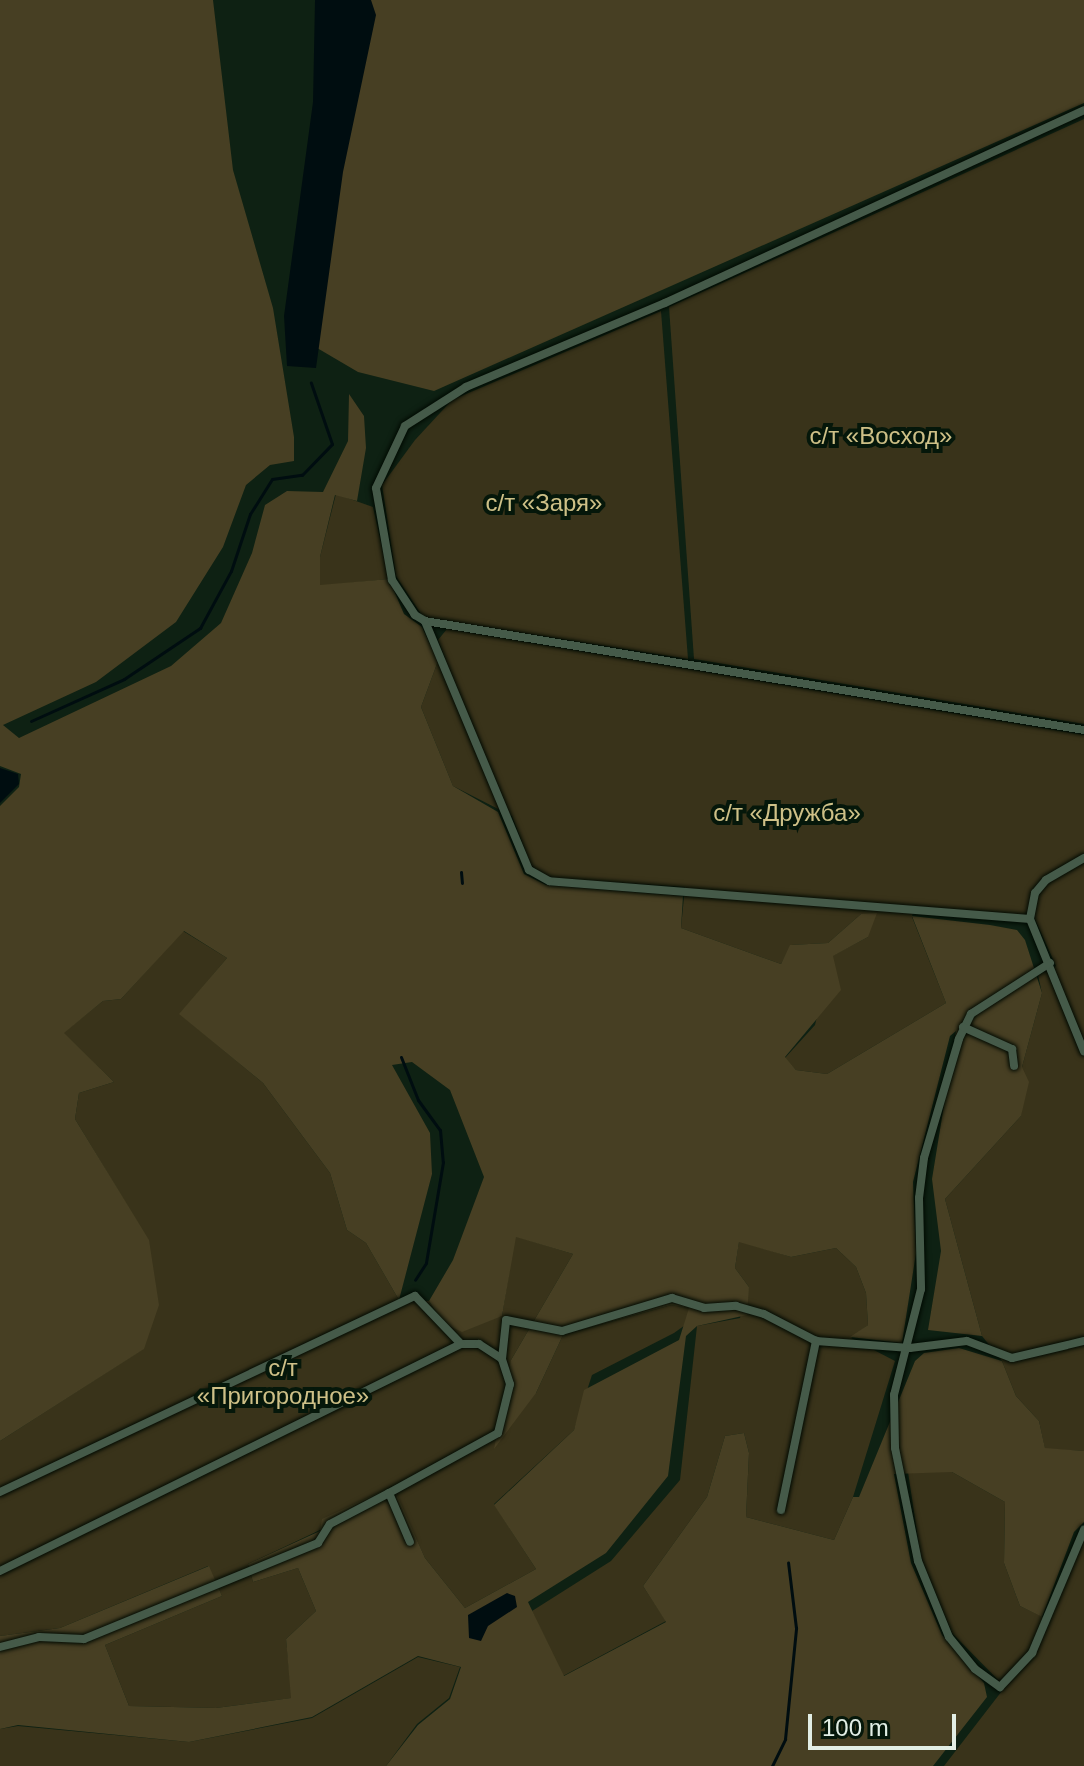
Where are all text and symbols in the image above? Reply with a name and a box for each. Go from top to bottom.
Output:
park label: с/т «Восход» [810,422,952,450]
park label: с/т «Заря» [486,489,602,517]
park label: с/т «Дружба» [713,799,861,827]
park label: с/т «Пригородное» [197,1354,369,1410]
scale bar [812,1698,960,1748]
text: 100 m [822,1714,889,1741]

